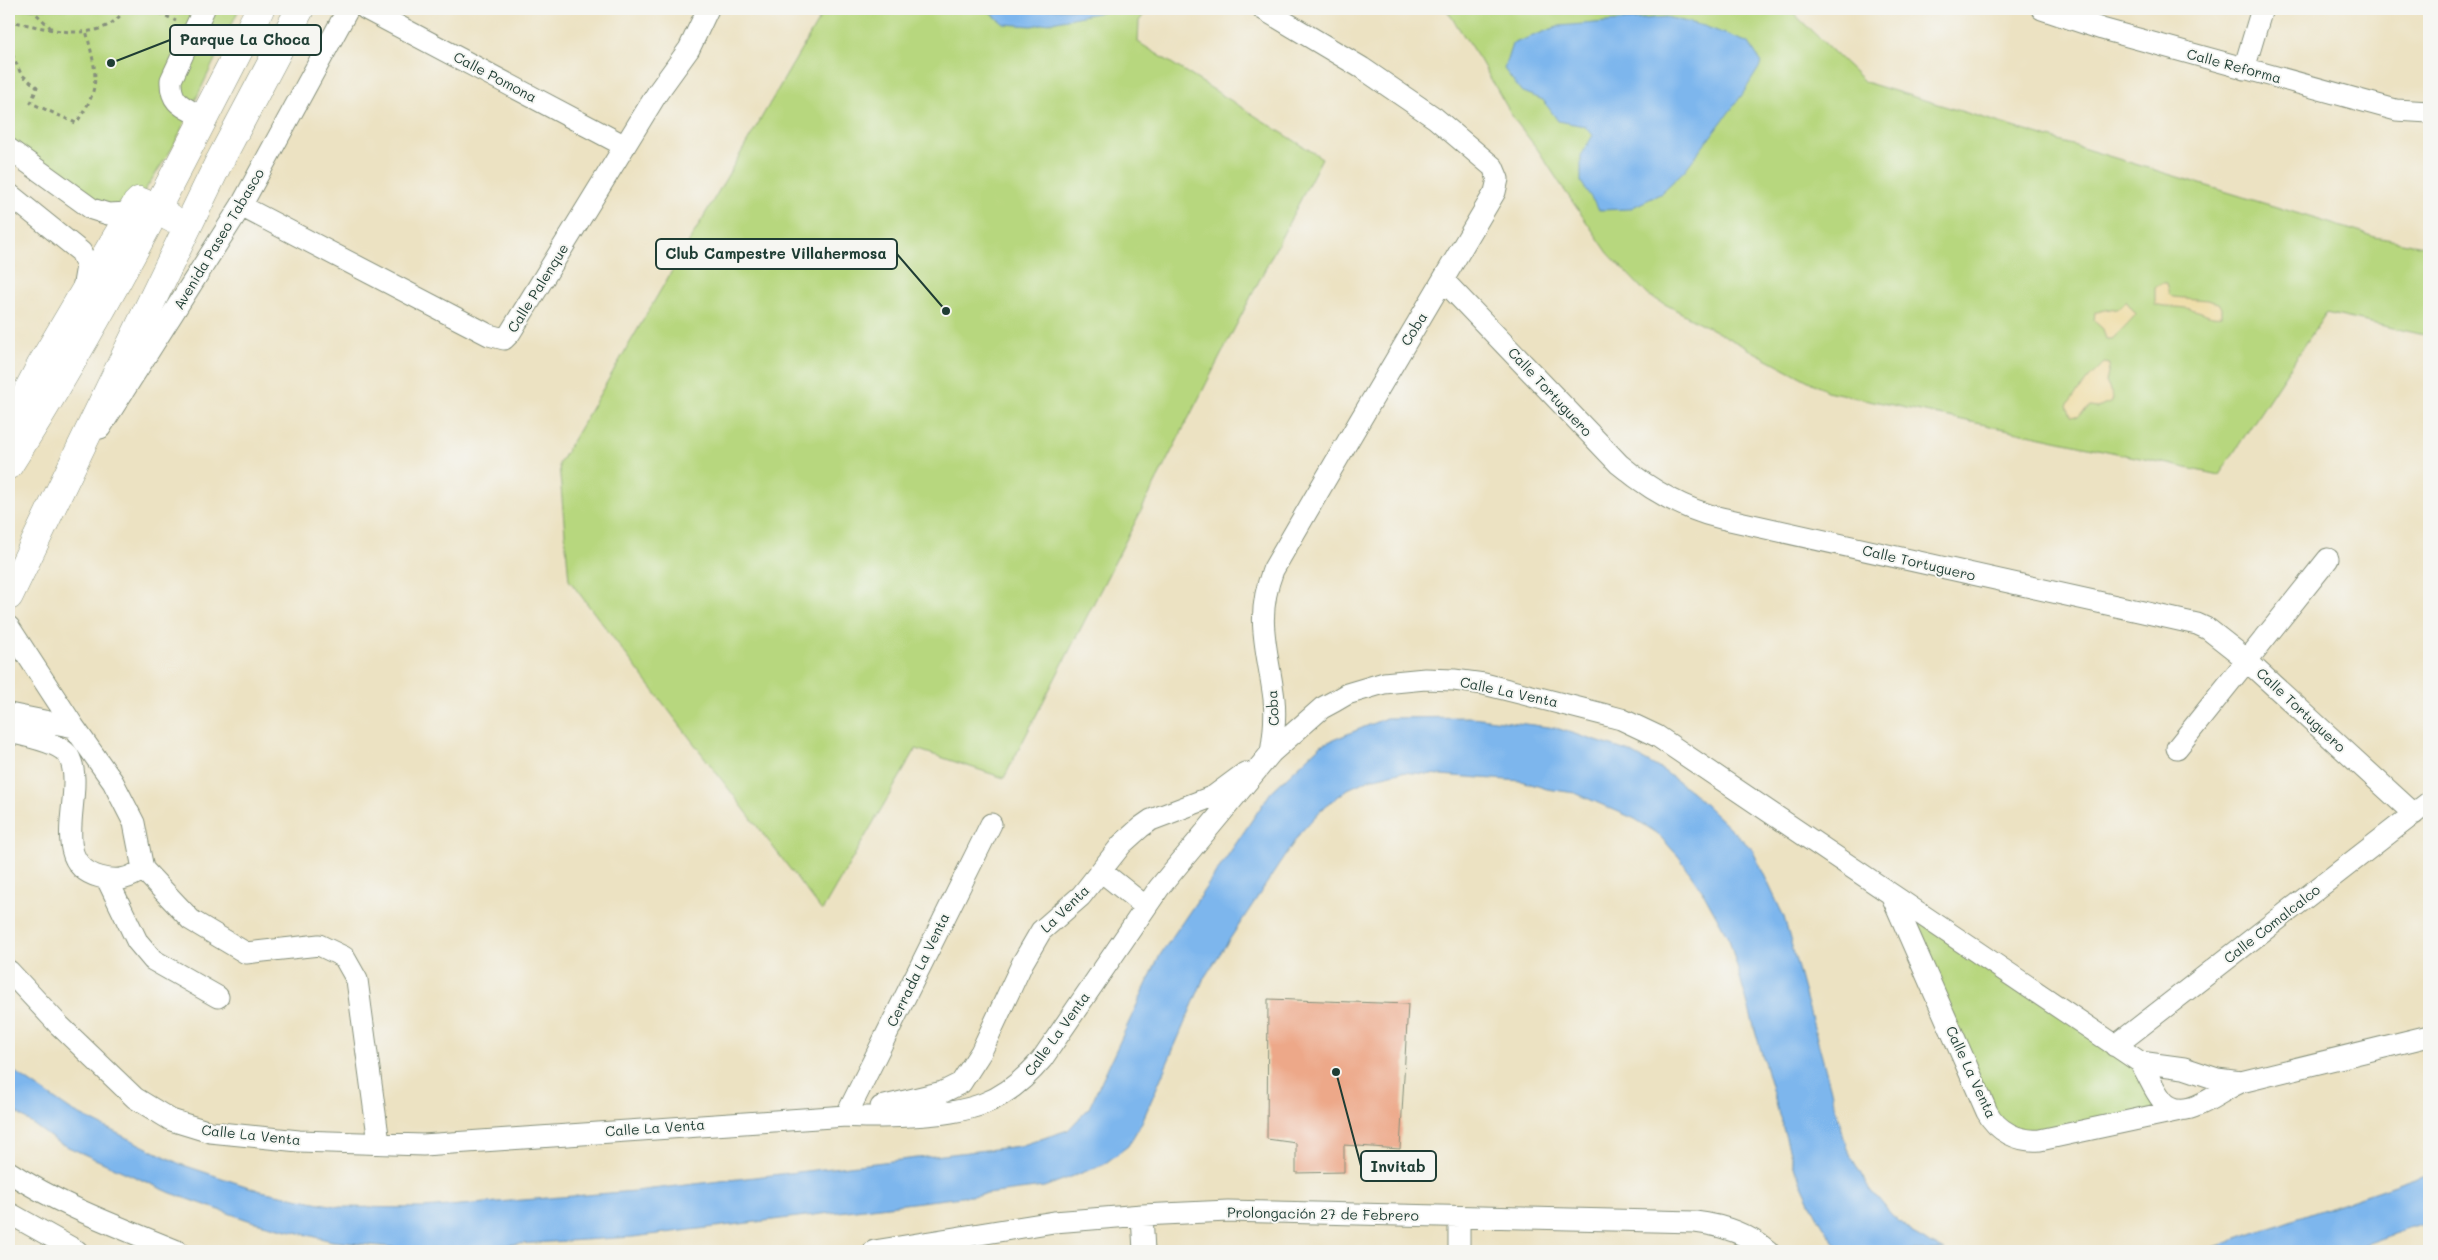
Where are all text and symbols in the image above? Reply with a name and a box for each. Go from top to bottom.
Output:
callout: Parque La Choca [170,25,321,55]
text: Parque La Choca [180,29,310,49]
street label: Calle Reforma [2185,44,2284,87]
street label: Calle Pomona [450,47,540,106]
street label: Avenida Paseo Tabasco [169,165,268,313]
callout: Club Campestre Villahermosa [656,239,897,269]
street label: Calle Palenque [503,240,573,336]
text: Club Campestre Villahermosa [665,243,887,263]
street label: Coba [1396,308,1431,349]
street label: Calle Tortuguero [1504,343,1597,440]
street label: Calle Tortuguero [1861,540,1978,585]
street label: Calle Tortuguero [2253,663,2350,756]
street label: Calle La Venta [1458,672,1560,711]
street label: Coba [1262,690,1283,726]
street label: Calle Comalcalco [2220,880,2324,967]
street label: La Venta [1036,881,1093,937]
street label: Cerrada La Venta [882,910,953,1030]
street label: Calle La Venta [1020,988,1094,1080]
street label: Calle La Venta [1942,1023,2001,1121]
street label: Calle La Venta [605,1115,705,1140]
street label: Calle La Venta [200,1120,302,1149]
callout: Invitab [1361,1151,1436,1181]
text: Invitab [1371,1156,1425,1176]
street label: Prolongación 27 de Febrero [1227,1202,1419,1225]

